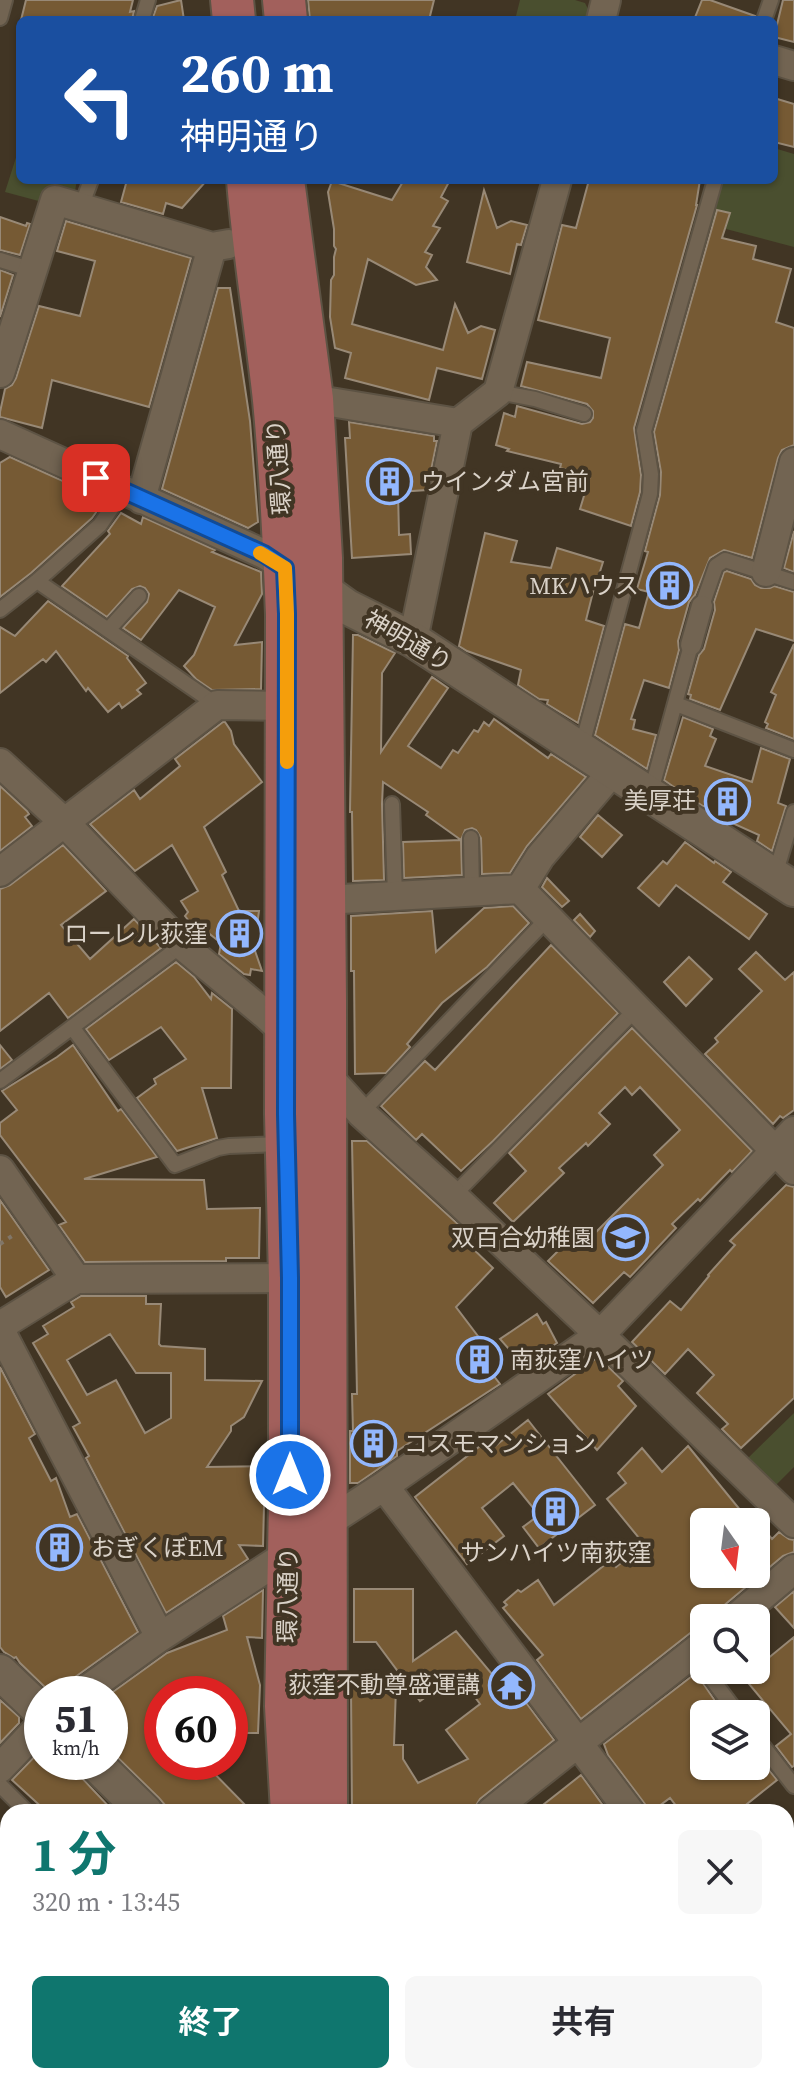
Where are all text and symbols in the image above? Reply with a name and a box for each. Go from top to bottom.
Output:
text: 260 m [180,34,334,111]
icon: left [48,48,152,152]
text: 神明通り [180,112,324,161]
street label: 環八通り [259,418,298,516]
pin [62,444,130,512]
icon: arrive [74,456,118,500]
building icon: ウインダム宮前 [366,458,414,506]
place label: ウインダム宮前 [421,465,589,498]
building icon: MKハウス [646,562,694,610]
place label: MKハウス [529,569,639,602]
street label: 神明通り [358,602,458,679]
building icon: 美厚荘 [703,777,751,825]
place label: 美厚荘 [624,784,696,817]
building icon: ローレル荻窪 [215,910,263,958]
place label: ローレル荻窪 [64,917,208,950]
school or university icon: 双百合幼稚園 [602,1214,650,1262]
place label: 双百合幼稚園 [451,1221,595,1254]
building icon: 南荻窪ハイツ [455,1336,503,1384]
place label: 南荻窪ハイツ [510,1343,654,1376]
building icon: コスモマンション [349,1420,397,1468]
place label: コスモマンション [404,1427,596,1460]
position arrow [248,1433,332,1517]
building icon: サンハイツ南荻窪 [532,1487,580,1535]
north arrow [690,1508,770,1588]
map controls [690,1508,770,1780]
building icon: おぎくぼEM [36,1524,84,1572]
place label: おぎくぼEM [91,1531,224,1564]
place label: サンハイツ南荻窪 [460,1536,652,1569]
street label: 環八通り [270,1547,305,1643]
button: search [690,1604,770,1684]
temple icon: 荻窪不動尊盛運講 [487,1661,535,1709]
place label: 荻窪不動尊盛運講 [288,1668,480,1701]
speed limit sign: 60 [144,1676,248,1780]
text: 51 [54,1691,98,1745]
button: layers [690,1700,770,1780]
text: km/h [52,1734,100,1762]
text: 1 分 [32,1821,116,1887]
button: close [678,1830,762,1914]
text: 320 m · 13:45 [32,1884,180,1920]
button: 終了 [32,1976,389,2068]
button: 共有 [405,1976,762,2068]

